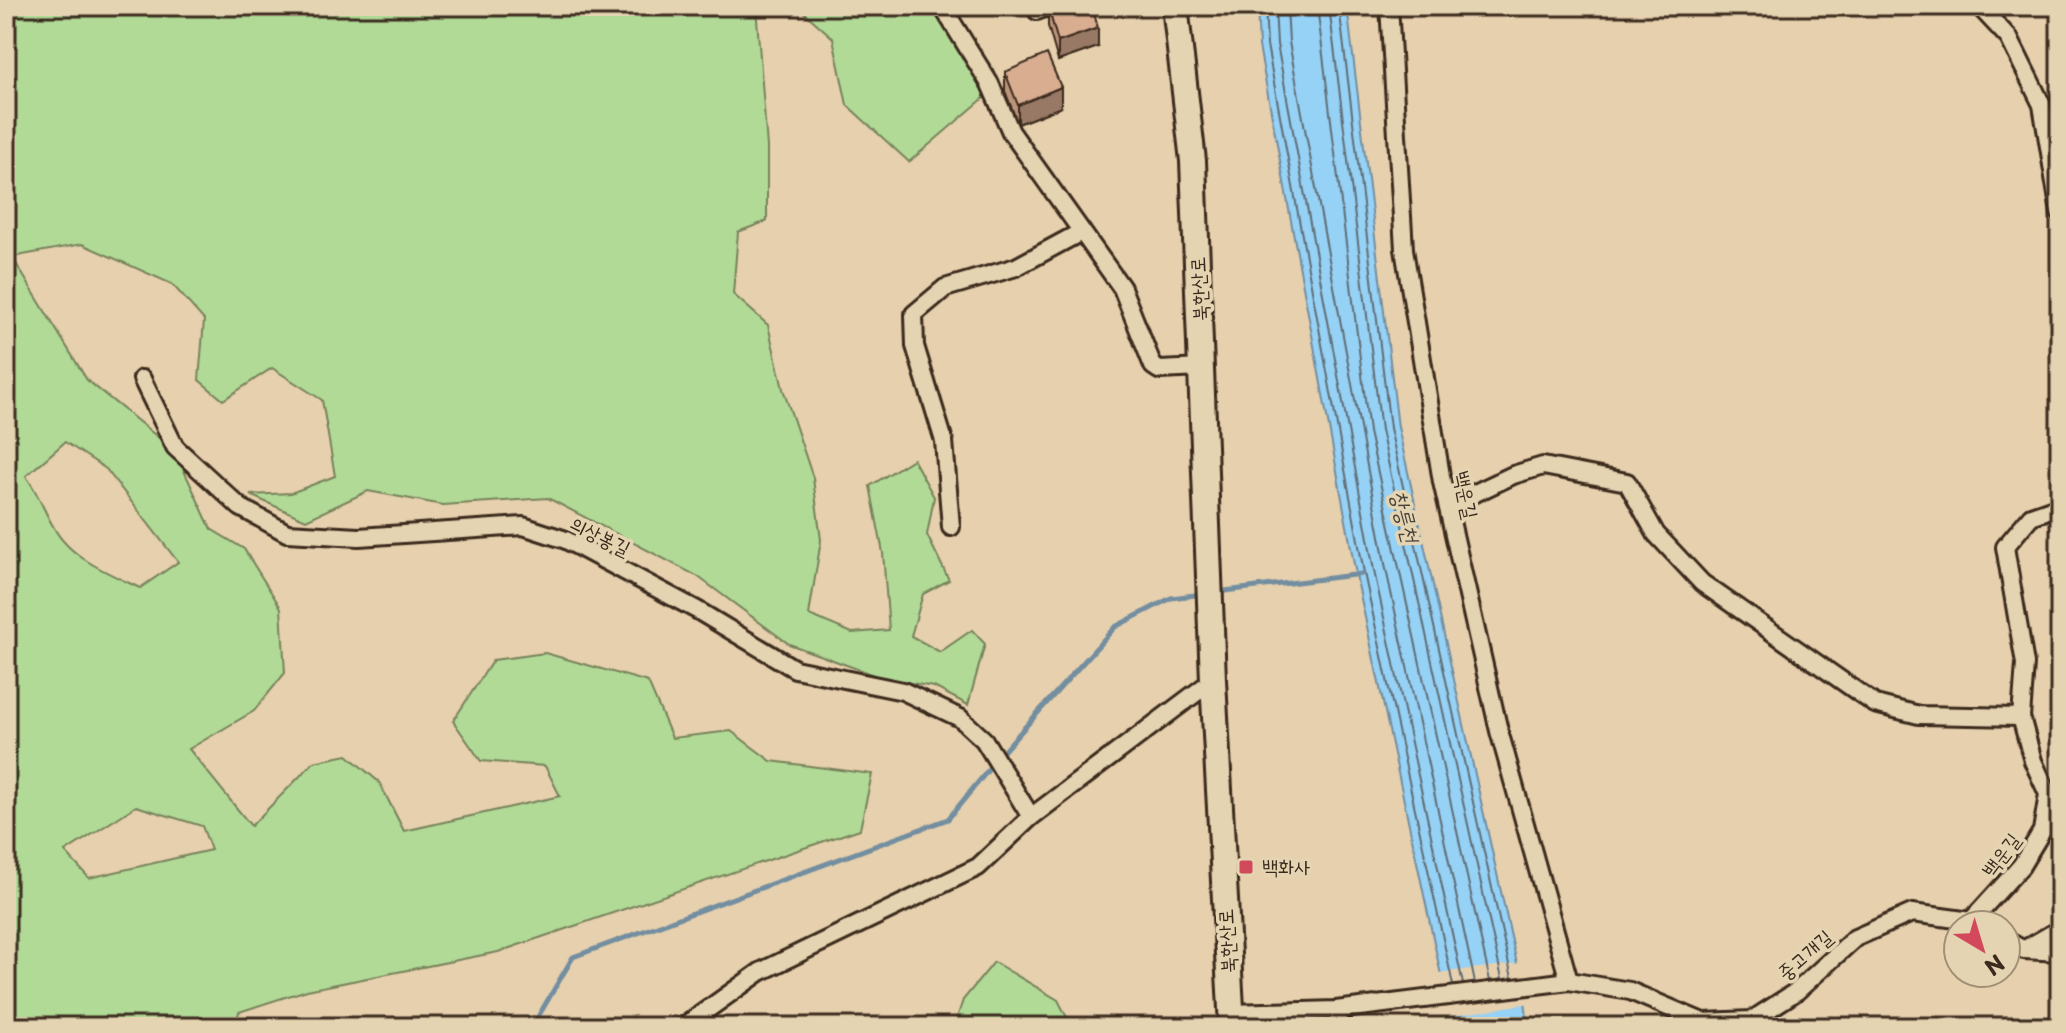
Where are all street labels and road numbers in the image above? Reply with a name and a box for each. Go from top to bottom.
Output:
street label: 북한산로 [1181,256,1215,322]
street label: 백운길 [1447,468,1487,522]
street label: 의상봉길 [565,508,636,563]
street label: 백운길 [1974,826,2027,883]
street label: 북한산로 [1209,908,1243,974]
street label: 중고개길 [1770,922,1838,987]

